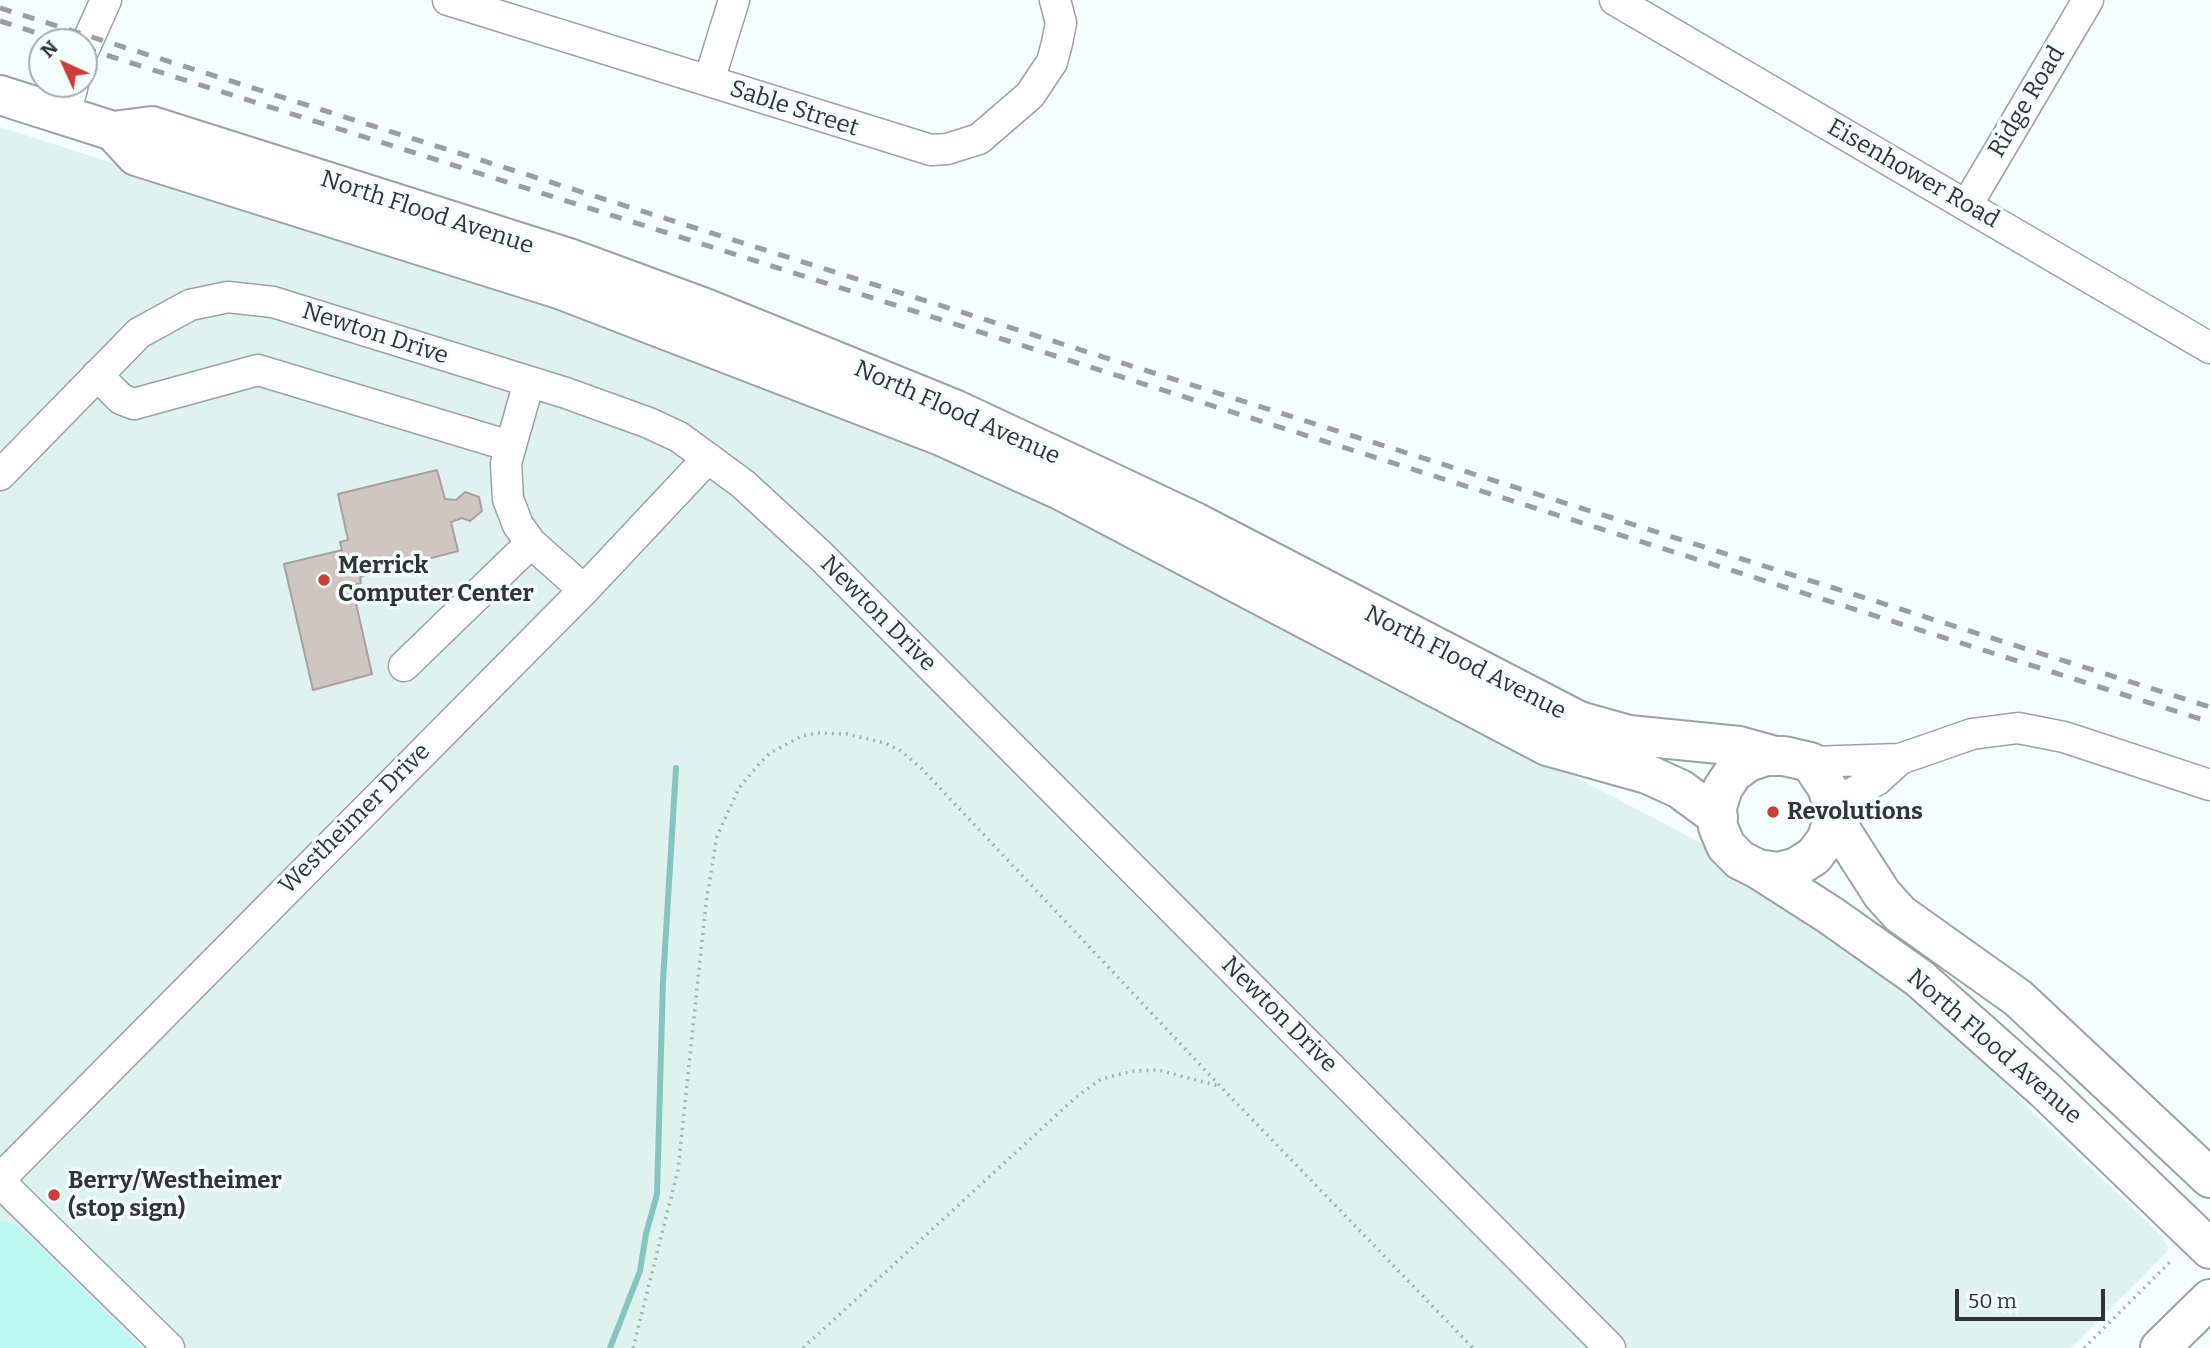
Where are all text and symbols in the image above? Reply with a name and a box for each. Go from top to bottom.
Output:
north arrow [28,28,98,98]
text: N [36,36,63,63]
street label: Ridge Road [1983,41,2071,163]
street label: Sable Street [726,75,862,143]
street label: Eisenhower Road [1822,113,2004,235]
street label: North Flood Avenue [317,165,537,261]
street label: Newton Drive [298,297,452,371]
street label: North Flood Avenue [850,355,1064,471]
street label: Newton Drive [814,550,942,678]
place label: Merrick Computer Center [338,552,534,608]
marker: Merrick Computer Center [316,572,332,588]
street label: North Flood Avenue [1359,600,1571,726]
street label: Westheimer Drive [274,738,436,900]
place label: Revolutions [1787,798,1923,826]
marker: Revolutions [1765,804,1781,820]
street label: Newton Drive [1215,951,1343,1079]
street label: North Flood Avenue [1901,963,2087,1131]
place label: Berry/Westheimer (stop sign) [68,1167,282,1223]
marker: Berry/Westheimer (stop sign) [46,1187,62,1203]
scale bar [1958,1274,2108,1318]
text: 50 m [1968,1288,2017,1314]

